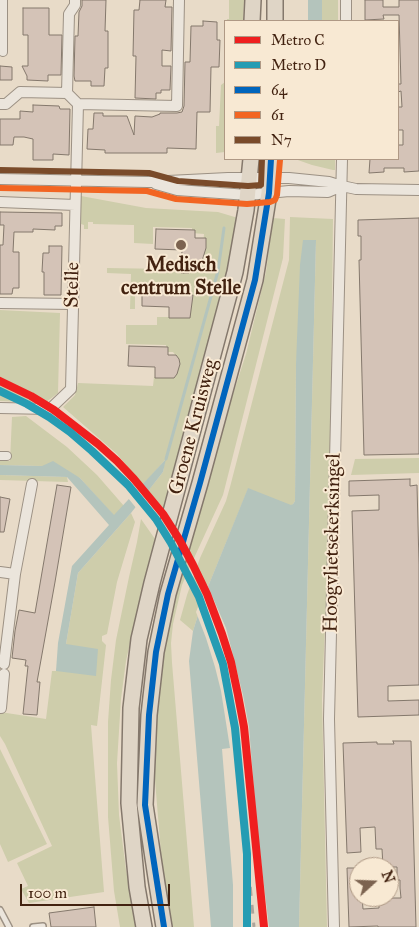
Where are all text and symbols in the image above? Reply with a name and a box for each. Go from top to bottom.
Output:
legend [224,20,399,160]
text: Metro C [271,31,325,49]
text: Metro D [271,56,326,74]
text: 64 [271,81,287,99]
text: 61 [271,106,285,124]
text: N7 [271,131,292,149]
marker: Medisch centrum Stelle [174,238,188,252]
place label: Medisch centrum Stelle [121,254,241,301]
street label: Stelle [61,262,85,308]
street label: Groene Kruisweg [164,356,224,498]
street label: Hoogvlietsekerksingel [319,453,347,633]
north arrow [349,857,399,907]
text: N [378,869,398,886]
scale bar [22,874,172,906]
text: 100 m [28,884,67,902]

